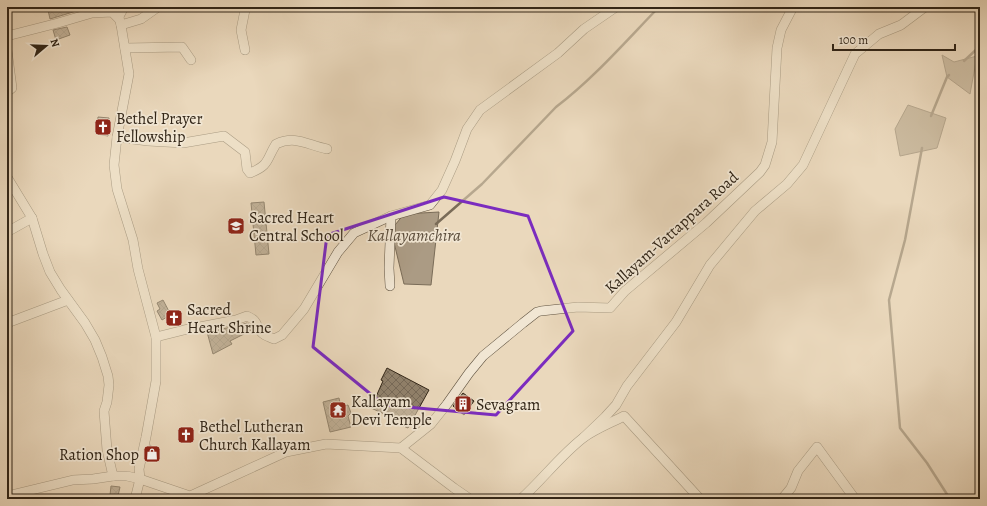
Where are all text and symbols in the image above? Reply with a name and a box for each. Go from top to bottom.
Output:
north arrow [26,26,66,66]
scale bar [833,26,955,52]
text: 100 m [839,32,868,48]
text: N [47,37,63,49]
place label: Bethel Prayer Fellowship [116,108,203,148]
church icon: Bethel Prayer Fellowship [93,117,113,137]
street label: Kallayam-Vattappara Road [600,166,744,299]
place label: Sacred Heart Central School [249,207,344,247]
school or university icon: Sacred Heart Central School [226,216,246,236]
water label: Kallayamchira [367,224,461,247]
place label: Sacred Heart Shrine [187,299,271,339]
church icon: Sacred Heart Shrine [164,308,184,328]
place label: Kallayam Devi Temple [351,391,432,431]
building icon: Sevagram [453,394,473,414]
place label: Sevagram [476,394,540,416]
temple icon: Kallayam Devi Temple [328,400,348,420]
place label: Bethel Lutheran Church Kallayam [199,416,311,456]
church icon: Bethel Lutheran Church Kallayam [176,425,196,445]
place label: Ration Shop [59,444,139,466]
shop icon: Ration Shop [142,444,162,464]

